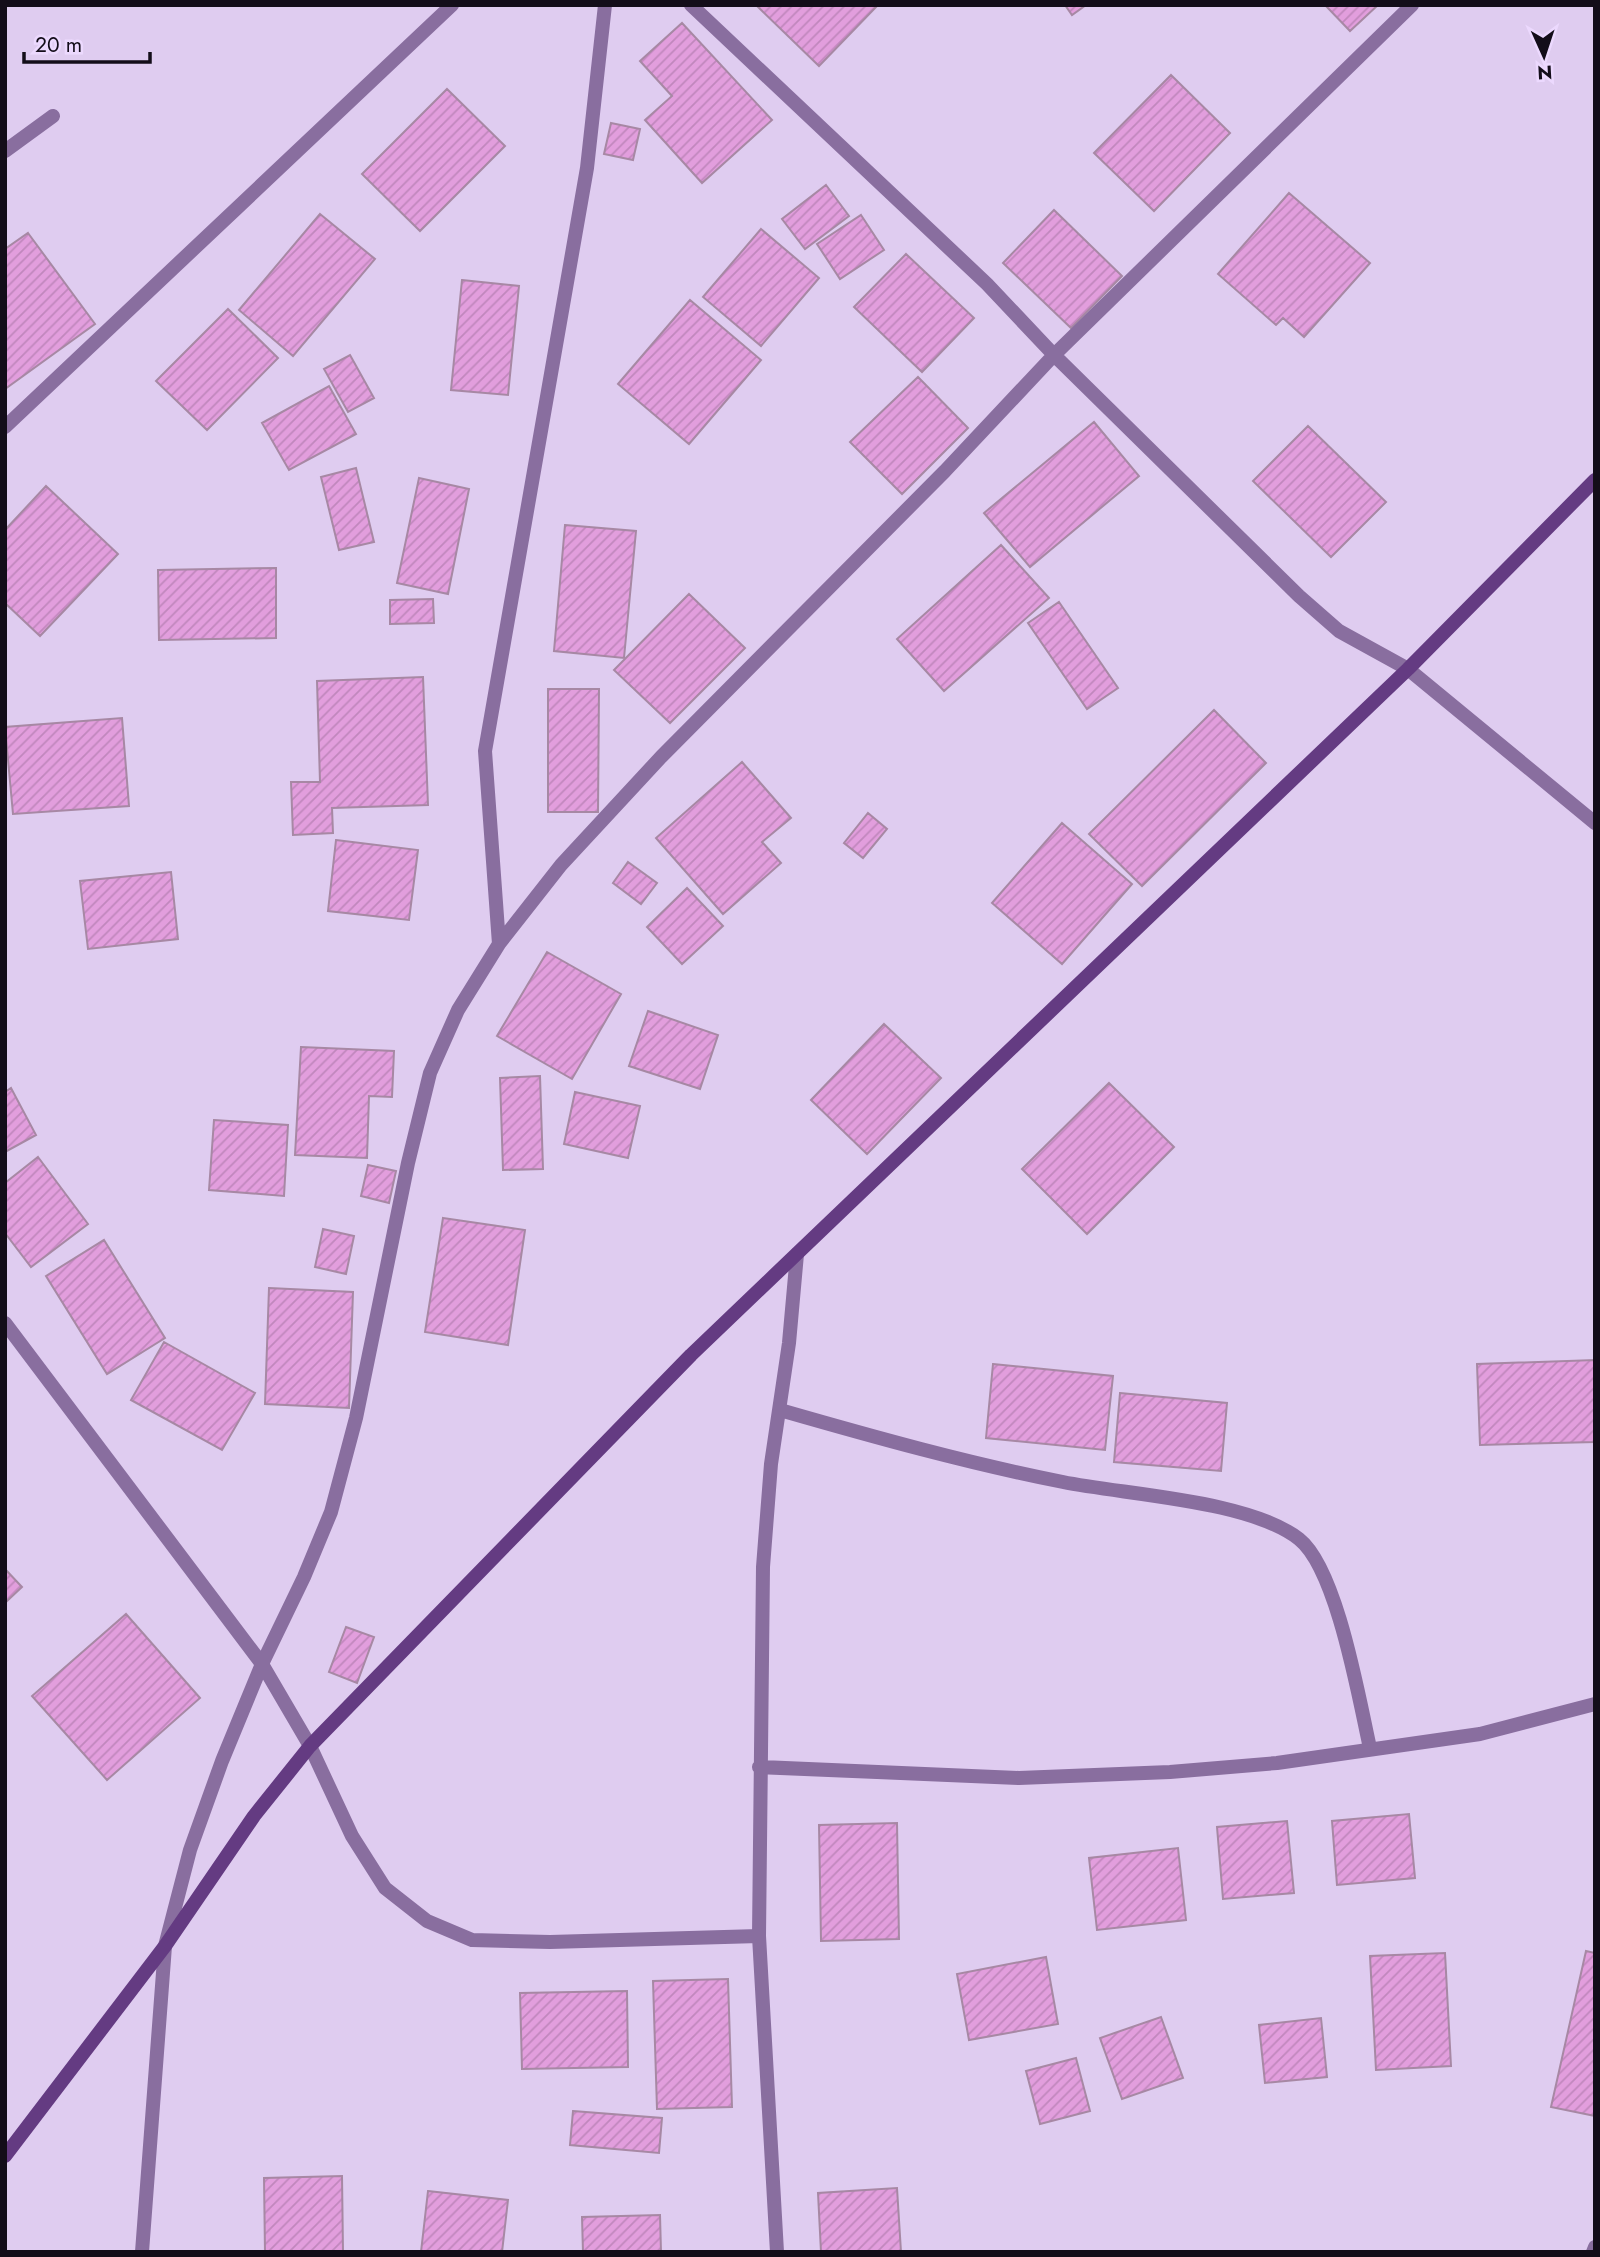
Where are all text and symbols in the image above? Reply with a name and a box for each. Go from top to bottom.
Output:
scale bar [24,21,150,65]
north arrow [1509,21,1579,91]
text: 20 m [35,30,82,60]
text: N [1537,59,1553,86]

